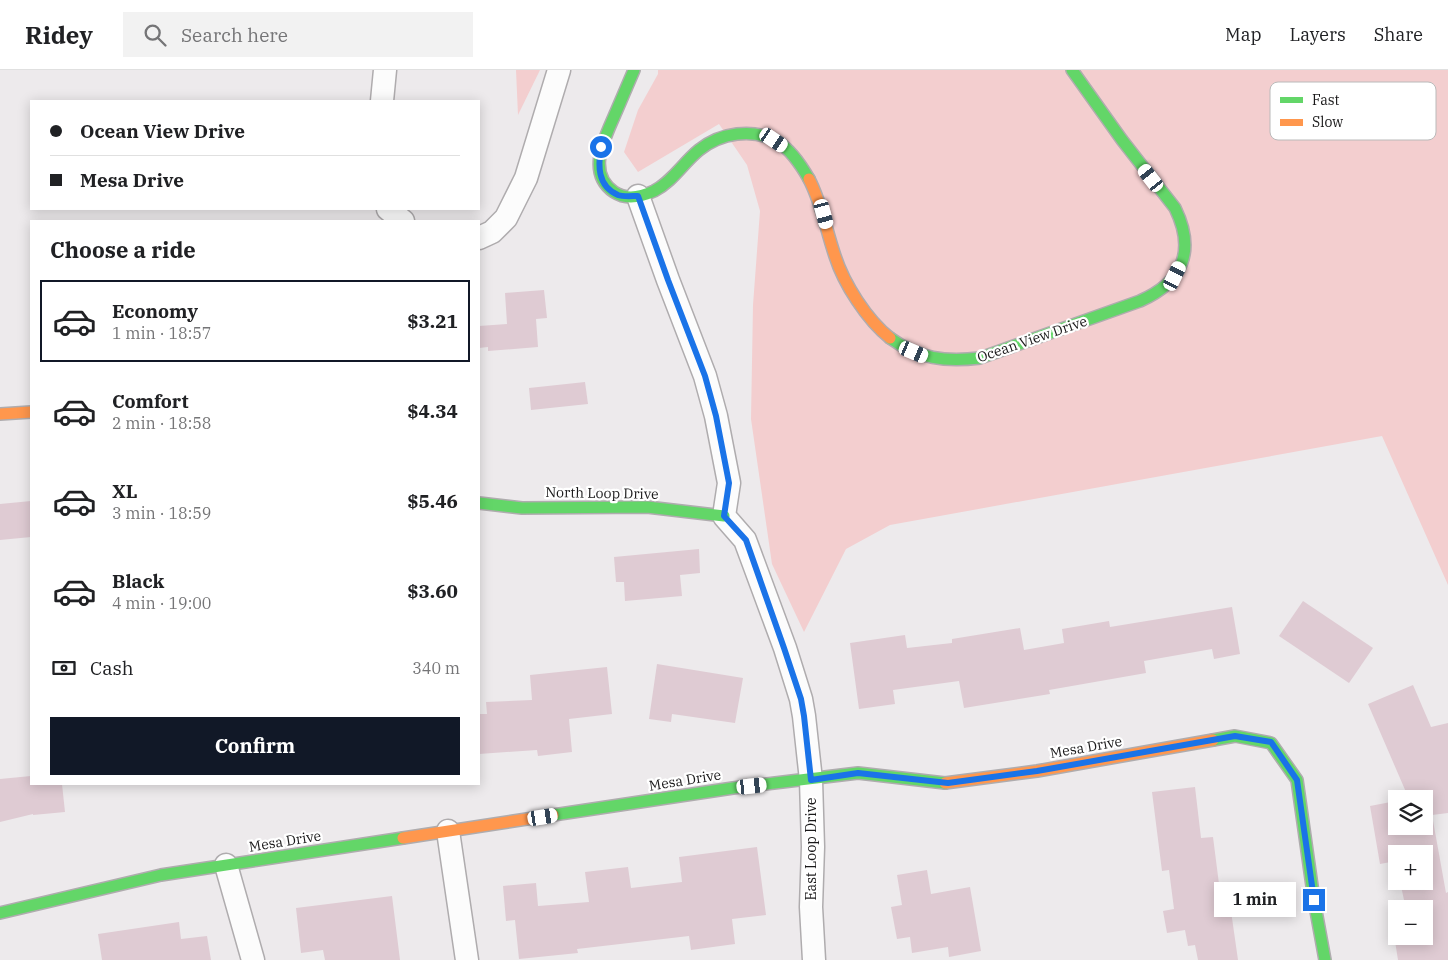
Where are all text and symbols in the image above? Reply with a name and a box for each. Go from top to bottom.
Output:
search box [123,12,473,57]
text: Ridey [25,19,93,51]
icon: search [141,21,169,49]
text: Search here [181,23,288,47]
text: Map [1225,23,1262,46]
text: Layers [1290,23,1346,46]
text: Share [1374,23,1423,46]
legend [1270,82,1436,140]
text: Fast [1312,91,1340,109]
text: Slow [1312,113,1343,131]
text: Ocean View Drive [80,119,245,143]
car [757,125,790,155]
route start [590,136,612,158]
car [1135,162,1166,194]
text: Mesa Drive [80,168,184,192]
car [812,198,835,230]
text: Choose a ride [50,235,196,264]
car [1161,259,1188,293]
icon: car [52,299,97,344]
text: Economy [112,299,198,323]
text: $3.21 [407,309,458,333]
street label: Ocean View Drive [975,312,1089,366]
text: 1 min · 18:57 [112,323,211,343]
car [897,339,930,365]
icon: car [52,389,97,434]
text: Comfort [112,389,189,413]
text: $4.34 [407,399,458,423]
text: 2 min · 18:58 [112,413,211,433]
icon: car [52,479,97,524]
text: XL [112,479,138,503]
street label: North Loop Drive [545,483,659,503]
text: $5.46 [407,489,458,513]
text: 3 min · 18:59 [112,503,211,523]
icon: car [52,569,97,614]
text: Black [112,569,164,593]
text: $3.60 [407,579,458,603]
text: 4 min · 19:00 [112,593,211,613]
icon: cash [50,654,78,682]
text: Cash [90,656,134,680]
text: 340 m [412,658,460,678]
button: Confirm [50,717,460,775]
street label: Mesa Drive [1049,732,1123,762]
street label: Mesa Drive [648,765,722,795]
car [736,777,767,795]
map controls [1388,790,1433,945]
button: layers [1388,790,1433,835]
street label: East Loop Drive [802,798,820,900]
car [527,807,558,827]
street label: Mesa Drive [248,826,322,856]
button: + [1388,845,1433,890]
callout: 1 min [1214,882,1296,918]
text: 1 min [1233,889,1277,909]
route end [1303,889,1325,911]
button: − [1388,900,1433,945]

